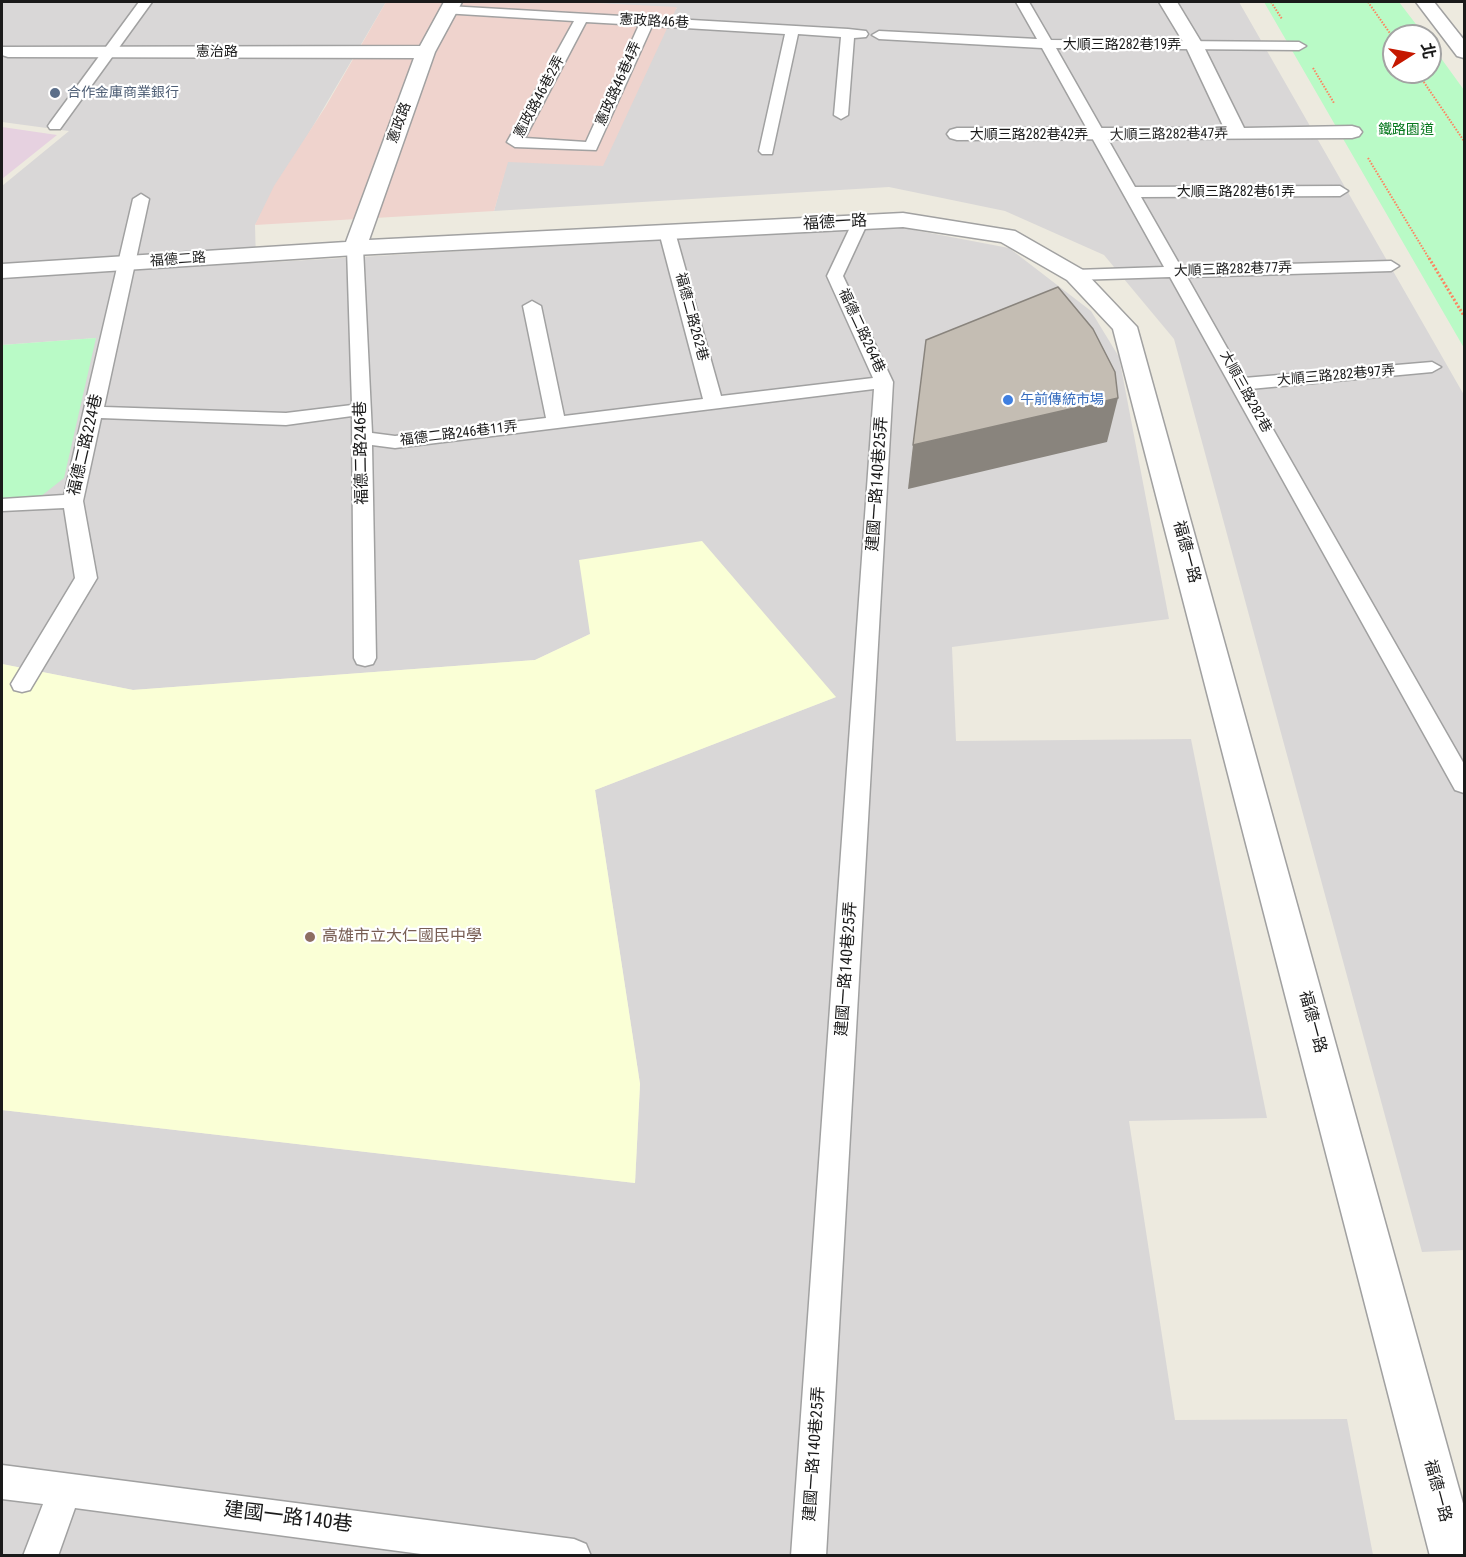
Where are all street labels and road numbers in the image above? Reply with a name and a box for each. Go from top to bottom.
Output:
street label: 憲政路46巷 [619,12,689,32]
street label: 大順三路282巷19弄 [1063,37,1181,53]
street label: 憲政路46巷4弄 [593,39,645,129]
street label: 憲治路 [196,44,238,60]
street label: 憲政路46巷2弄 [511,53,569,141]
street label: 憲政路 [385,100,415,146]
street label: 大順三路282巷47弄 [1110,126,1228,144]
street label: 大順三路282巷42弄 [970,127,1088,143]
street label: 大順三路282巷61弄 [1177,184,1295,200]
street label: 福德一路 [803,212,867,234]
street label: 福德二路 [149,250,207,270]
street label: 大順三路282巷77弄 [1173,260,1293,280]
street label: 福德二路262巷 [671,271,711,363]
street label: 福德二路264巷 [834,286,888,376]
street label: 大順三路282巷 [1216,348,1274,436]
street label: 大順三路282巷97弄 [1276,362,1396,390]
street label: 福德二路224巷 [65,392,107,498]
street label: 福德二路246巷 [351,401,373,505]
street label: 建國一路140巷25弄 [864,416,892,552]
street label: 福德二路246巷11弄 [399,418,519,450]
street label: 福德一路 [1168,519,1204,585]
street label: 建國一路140巷25弄 [833,901,861,1037]
street label: 福德一路 [1294,989,1330,1055]
street label: 建國一路140巷25弄 [801,1386,829,1522]
street label: 福德一路 [1419,1458,1455,1524]
street label: 建國一路140巷 [222,1498,354,1538]

